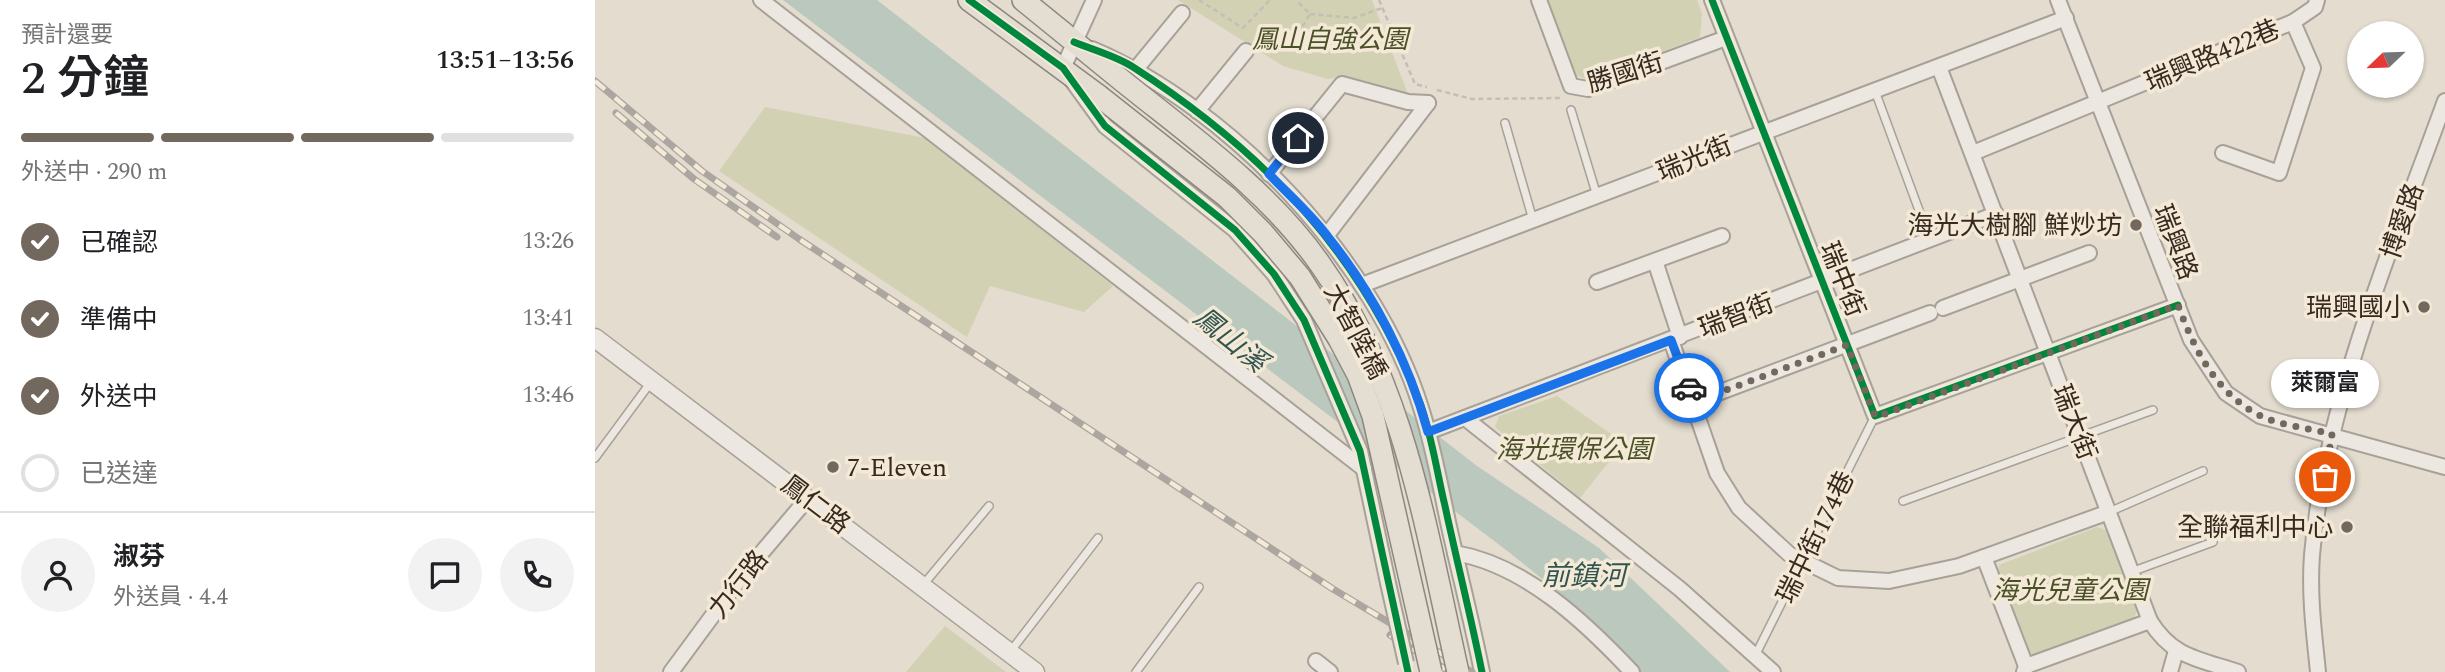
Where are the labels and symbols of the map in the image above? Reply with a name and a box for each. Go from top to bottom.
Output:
street label: 瑞興路422巷 [2139,10,2286,102]
park label: 鳳山自強公園 [1252,20,1412,60]
north arrow [2347,21,2424,98]
street label: 勝國街 [1582,42,1668,103]
pin [1268,108,1328,168]
street label: 瑞光街 [1651,126,1738,192]
street label: 博愛路 [2371,178,2435,265]
street label: 瑞興路 [2142,199,2208,286]
place label: 海光大樹腳 鮮炒坊 [1907,206,2122,246]
marker: 海光大樹腳 鮮炒坊 [2128,217,2144,233]
street label: 瑞中街 [1809,236,1875,323]
street label: 大智陸橋 [1313,276,1397,387]
street label: 瑞智街 [1693,283,1780,349]
place label: 瑞興國小 [2306,288,2410,328]
water label: 鳳山溪 [1184,297,1279,386]
marker: 瑞興國小 [2416,299,2432,315]
courier [1654,353,1724,423]
callout: 萊爾富 [2271,358,2379,407]
street label: 瑞大街 [2041,379,2107,466]
park label: 海光環保公園 [1496,430,1656,470]
pin [2295,447,2355,507]
place label: 7-Eleven [847,448,947,488]
marker: 7-Eleven [825,459,841,475]
street label: 瑞中街174巷 [1767,464,1865,610]
street label: 鳳仁路 [772,465,859,544]
place label: 全聯福利中心 [2177,508,2333,548]
marker: 全聯福利中心 [2339,519,2355,535]
street label: 力行路 [699,542,779,628]
water label: 前鎮河 [1542,555,1631,598]
park label: 海光兒童公園 [1992,571,2152,611]

